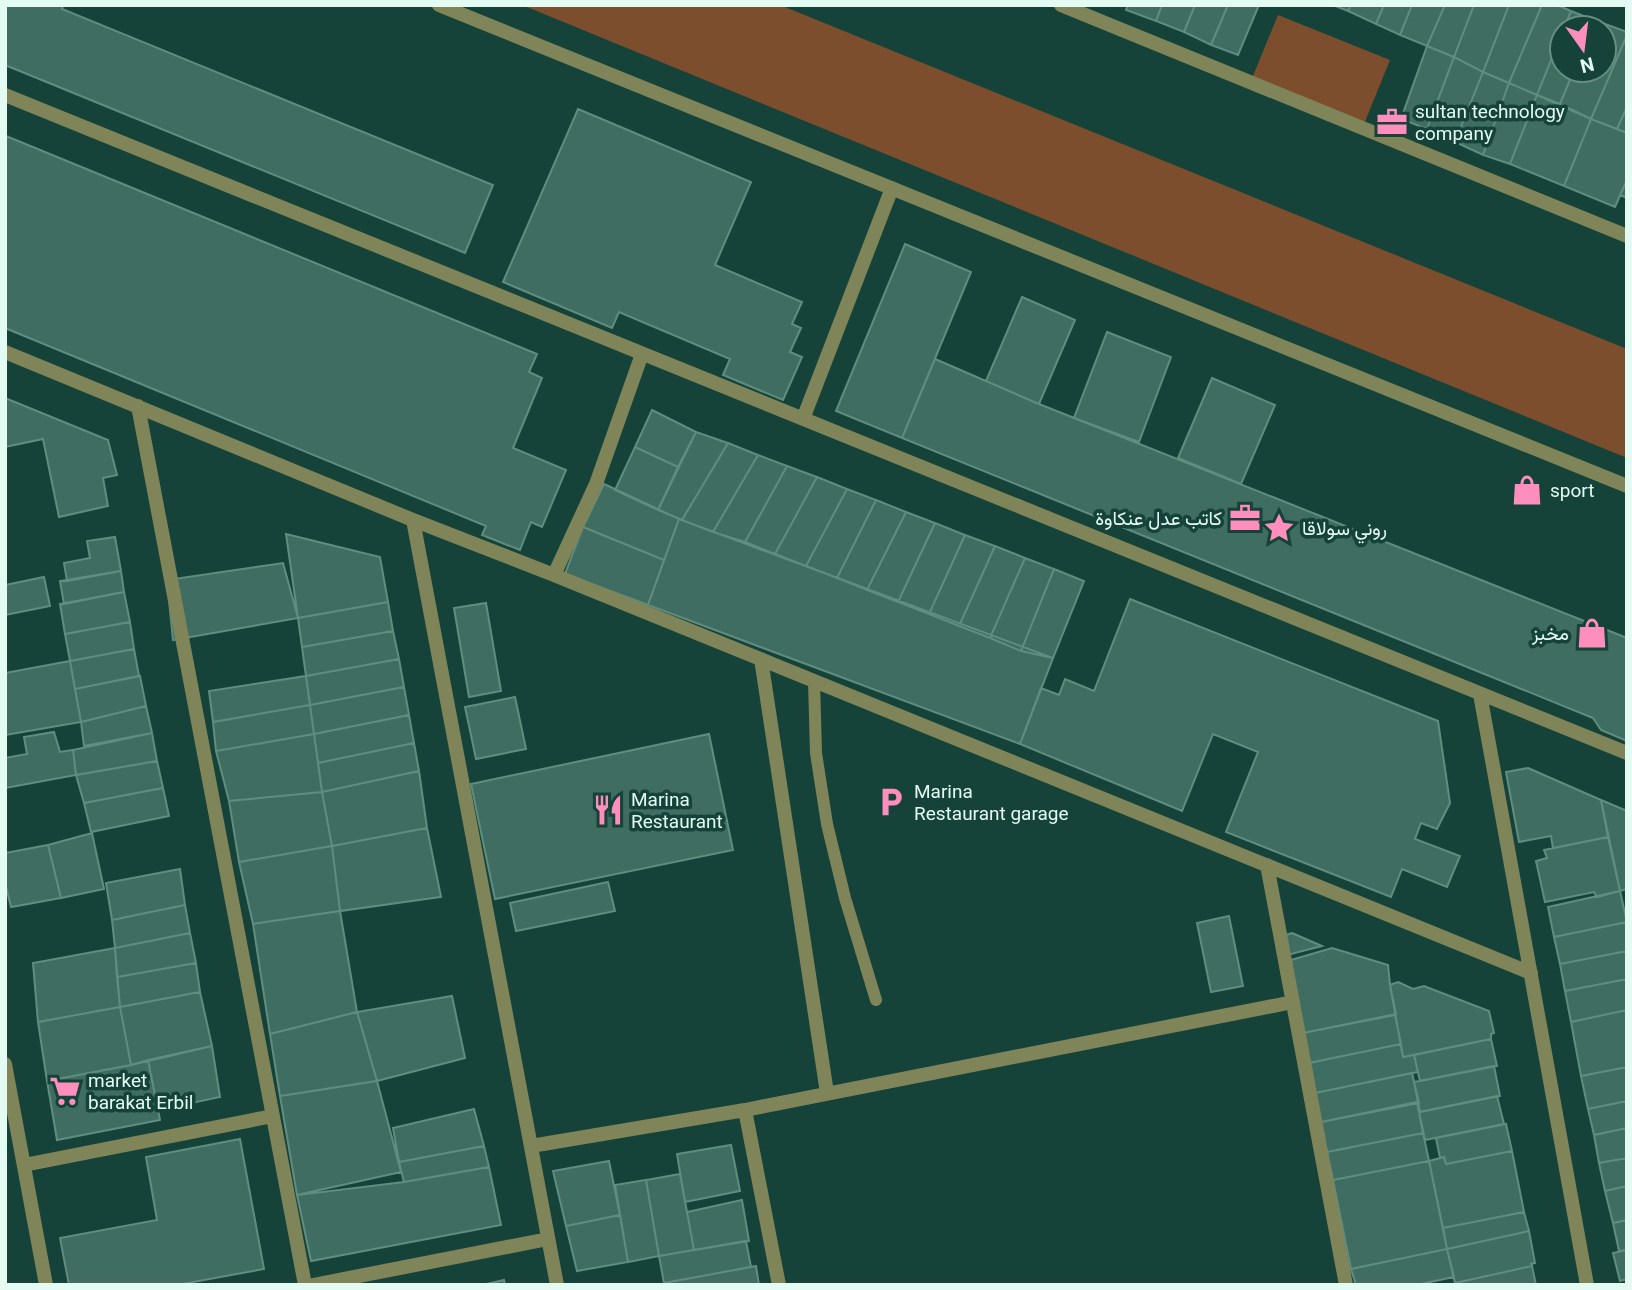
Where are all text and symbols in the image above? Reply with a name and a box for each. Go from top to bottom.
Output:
north arrow [1548,14,1618,84]
text: N [1578,52,1596,78]
place label: sultan technology company [1415,100,1565,145]
office icon: sultan technology company [1375,105,1409,139]
shop icon: sport [1510,473,1544,507]
place label: sport [1550,479,1594,502]
office icon: كاتب عدل عنكاوة [1228,501,1262,535]
place label: كاتب عدل عنكاوة [1095,507,1222,530]
place icon: روني سولاقا [1262,511,1296,545]
place label: روني سولاقا [1302,517,1387,544]
shop icon: مخبز [1575,616,1609,650]
place label: مخبز [1531,622,1569,645]
place label: Marina Restaurant garage [914,780,1069,825]
parking icon: Marina Restaurant garage [874,785,908,819]
place label: Marina Restaurant [631,788,723,833]
restaurant icon: Marina Restaurant [591,793,625,827]
place label: market barakat Erbil [88,1069,193,1114]
supermarket icon: market barakat Erbil [48,1074,82,1108]

